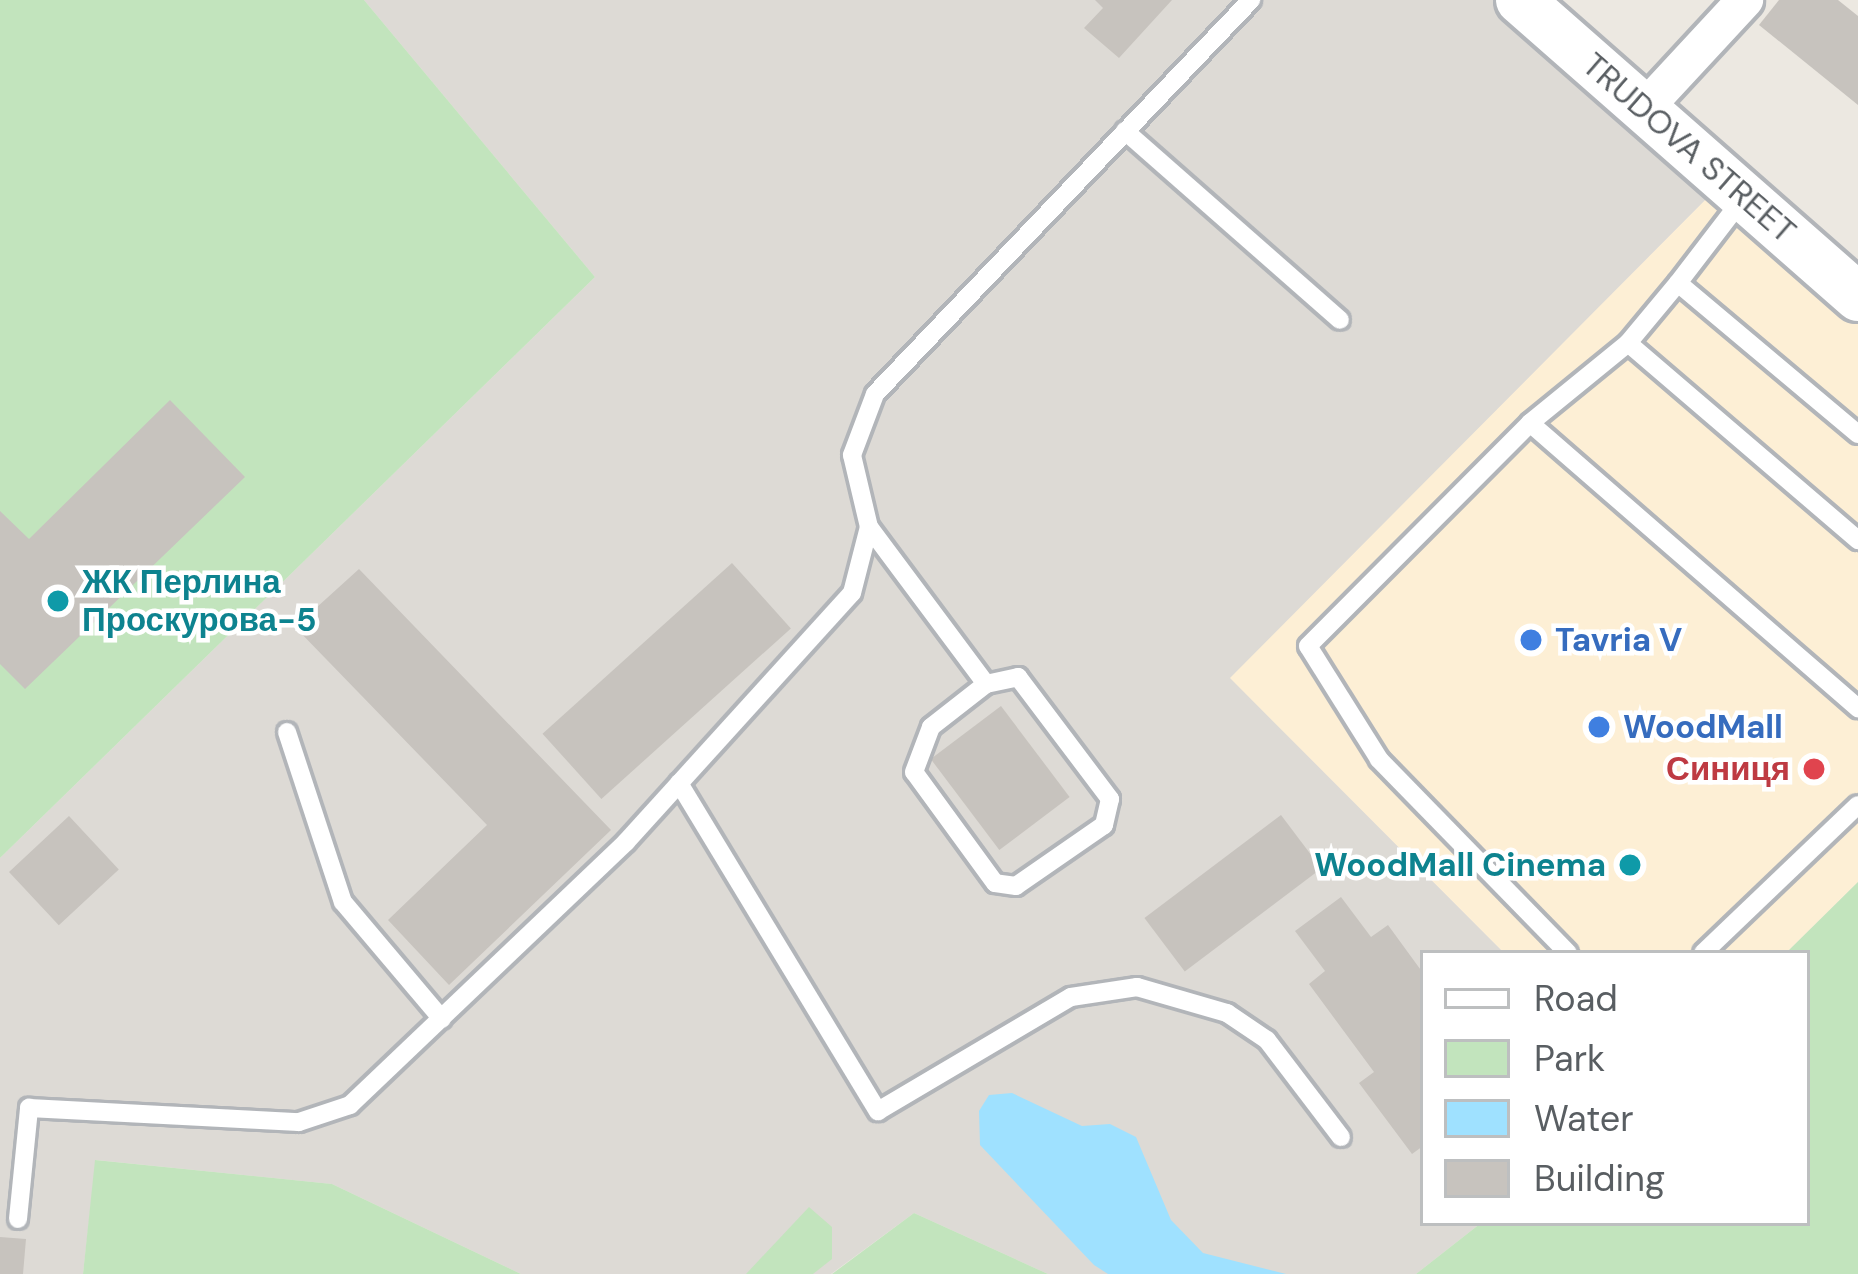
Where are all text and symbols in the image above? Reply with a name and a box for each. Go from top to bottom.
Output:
street label: TRUDOVA STREET [1574,45,1804,251]
place label: ЖК Перлина Проскурова-5 [82,562,316,640]
marker: ЖК Перлина Проскурова-5 [45,588,71,614]
place label: Tavria V [1555,620,1682,660]
marker: Tavria V [1518,627,1544,653]
place label: WoodMall [1623,707,1783,747]
marker: WoodMall [1586,714,1612,740]
place label: Синиця [1666,749,1790,789]
marker: Синиця [1801,756,1827,782]
place label: WoodMall Cinema [1314,845,1606,885]
marker: WoodMall Cinema [1617,852,1643,878]
legend [1420,950,1810,1226]
text: Road [1534,975,1618,1022]
text: Park [1534,1035,1605,1082]
text: Water [1534,1095,1634,1142]
text: Building [1534,1155,1665,1202]

